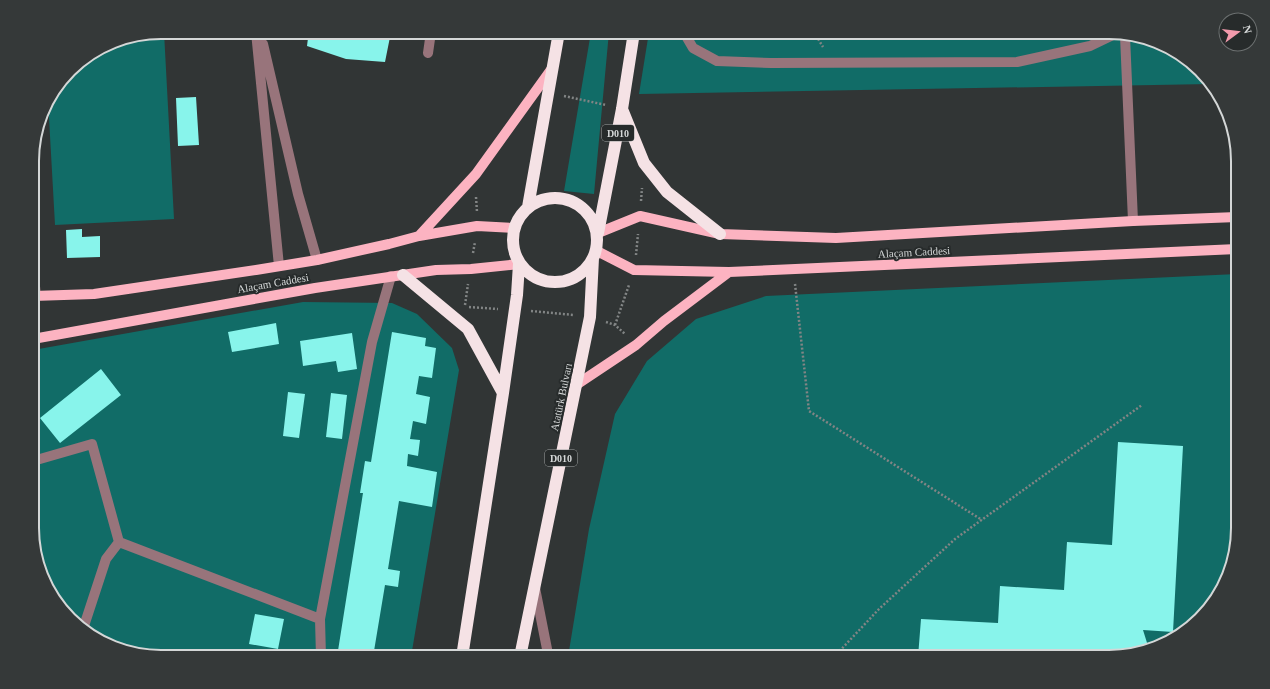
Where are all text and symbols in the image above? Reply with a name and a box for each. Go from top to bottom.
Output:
north arrow [1218,12,1258,52]
text: N [1241,24,1254,35]
road number: D010 [602,125,634,141]
street label: Alaçam Caddesi [878,244,950,260]
street label: Alaçam Caddesi [236,271,310,295]
street label: Atatürk Bulvarı [548,362,574,432]
road number: D010 [545,450,577,466]

